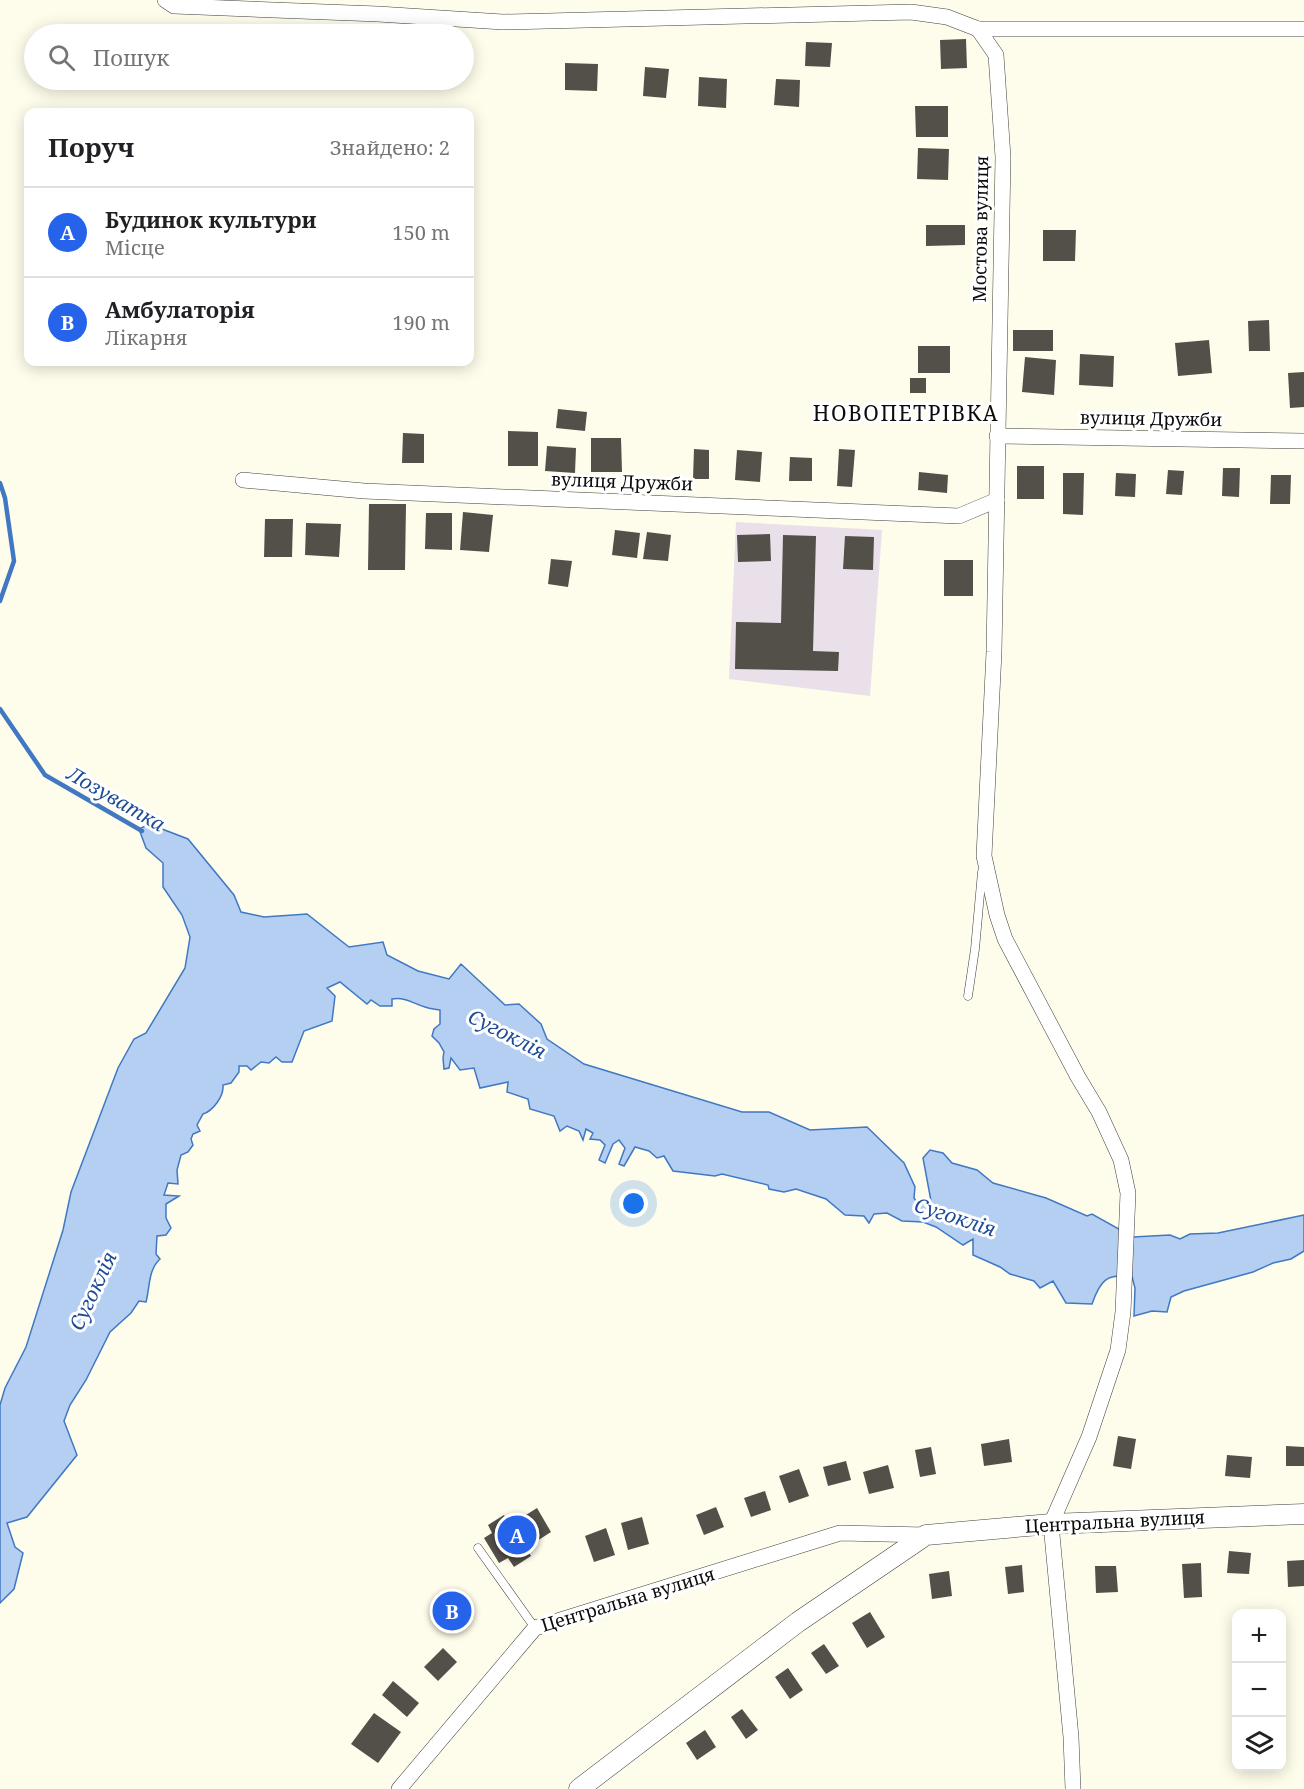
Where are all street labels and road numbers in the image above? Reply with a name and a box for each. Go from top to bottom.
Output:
street label: Мостова вулиця [967,155,993,303]
street label: вулиця Дружби [1080,405,1222,431]
street label: вулиця Дружби [550,467,694,495]
street label: Центральна вулиця [1024,1504,1206,1538]
street label: Центральна вулиця [538,1561,717,1637]

